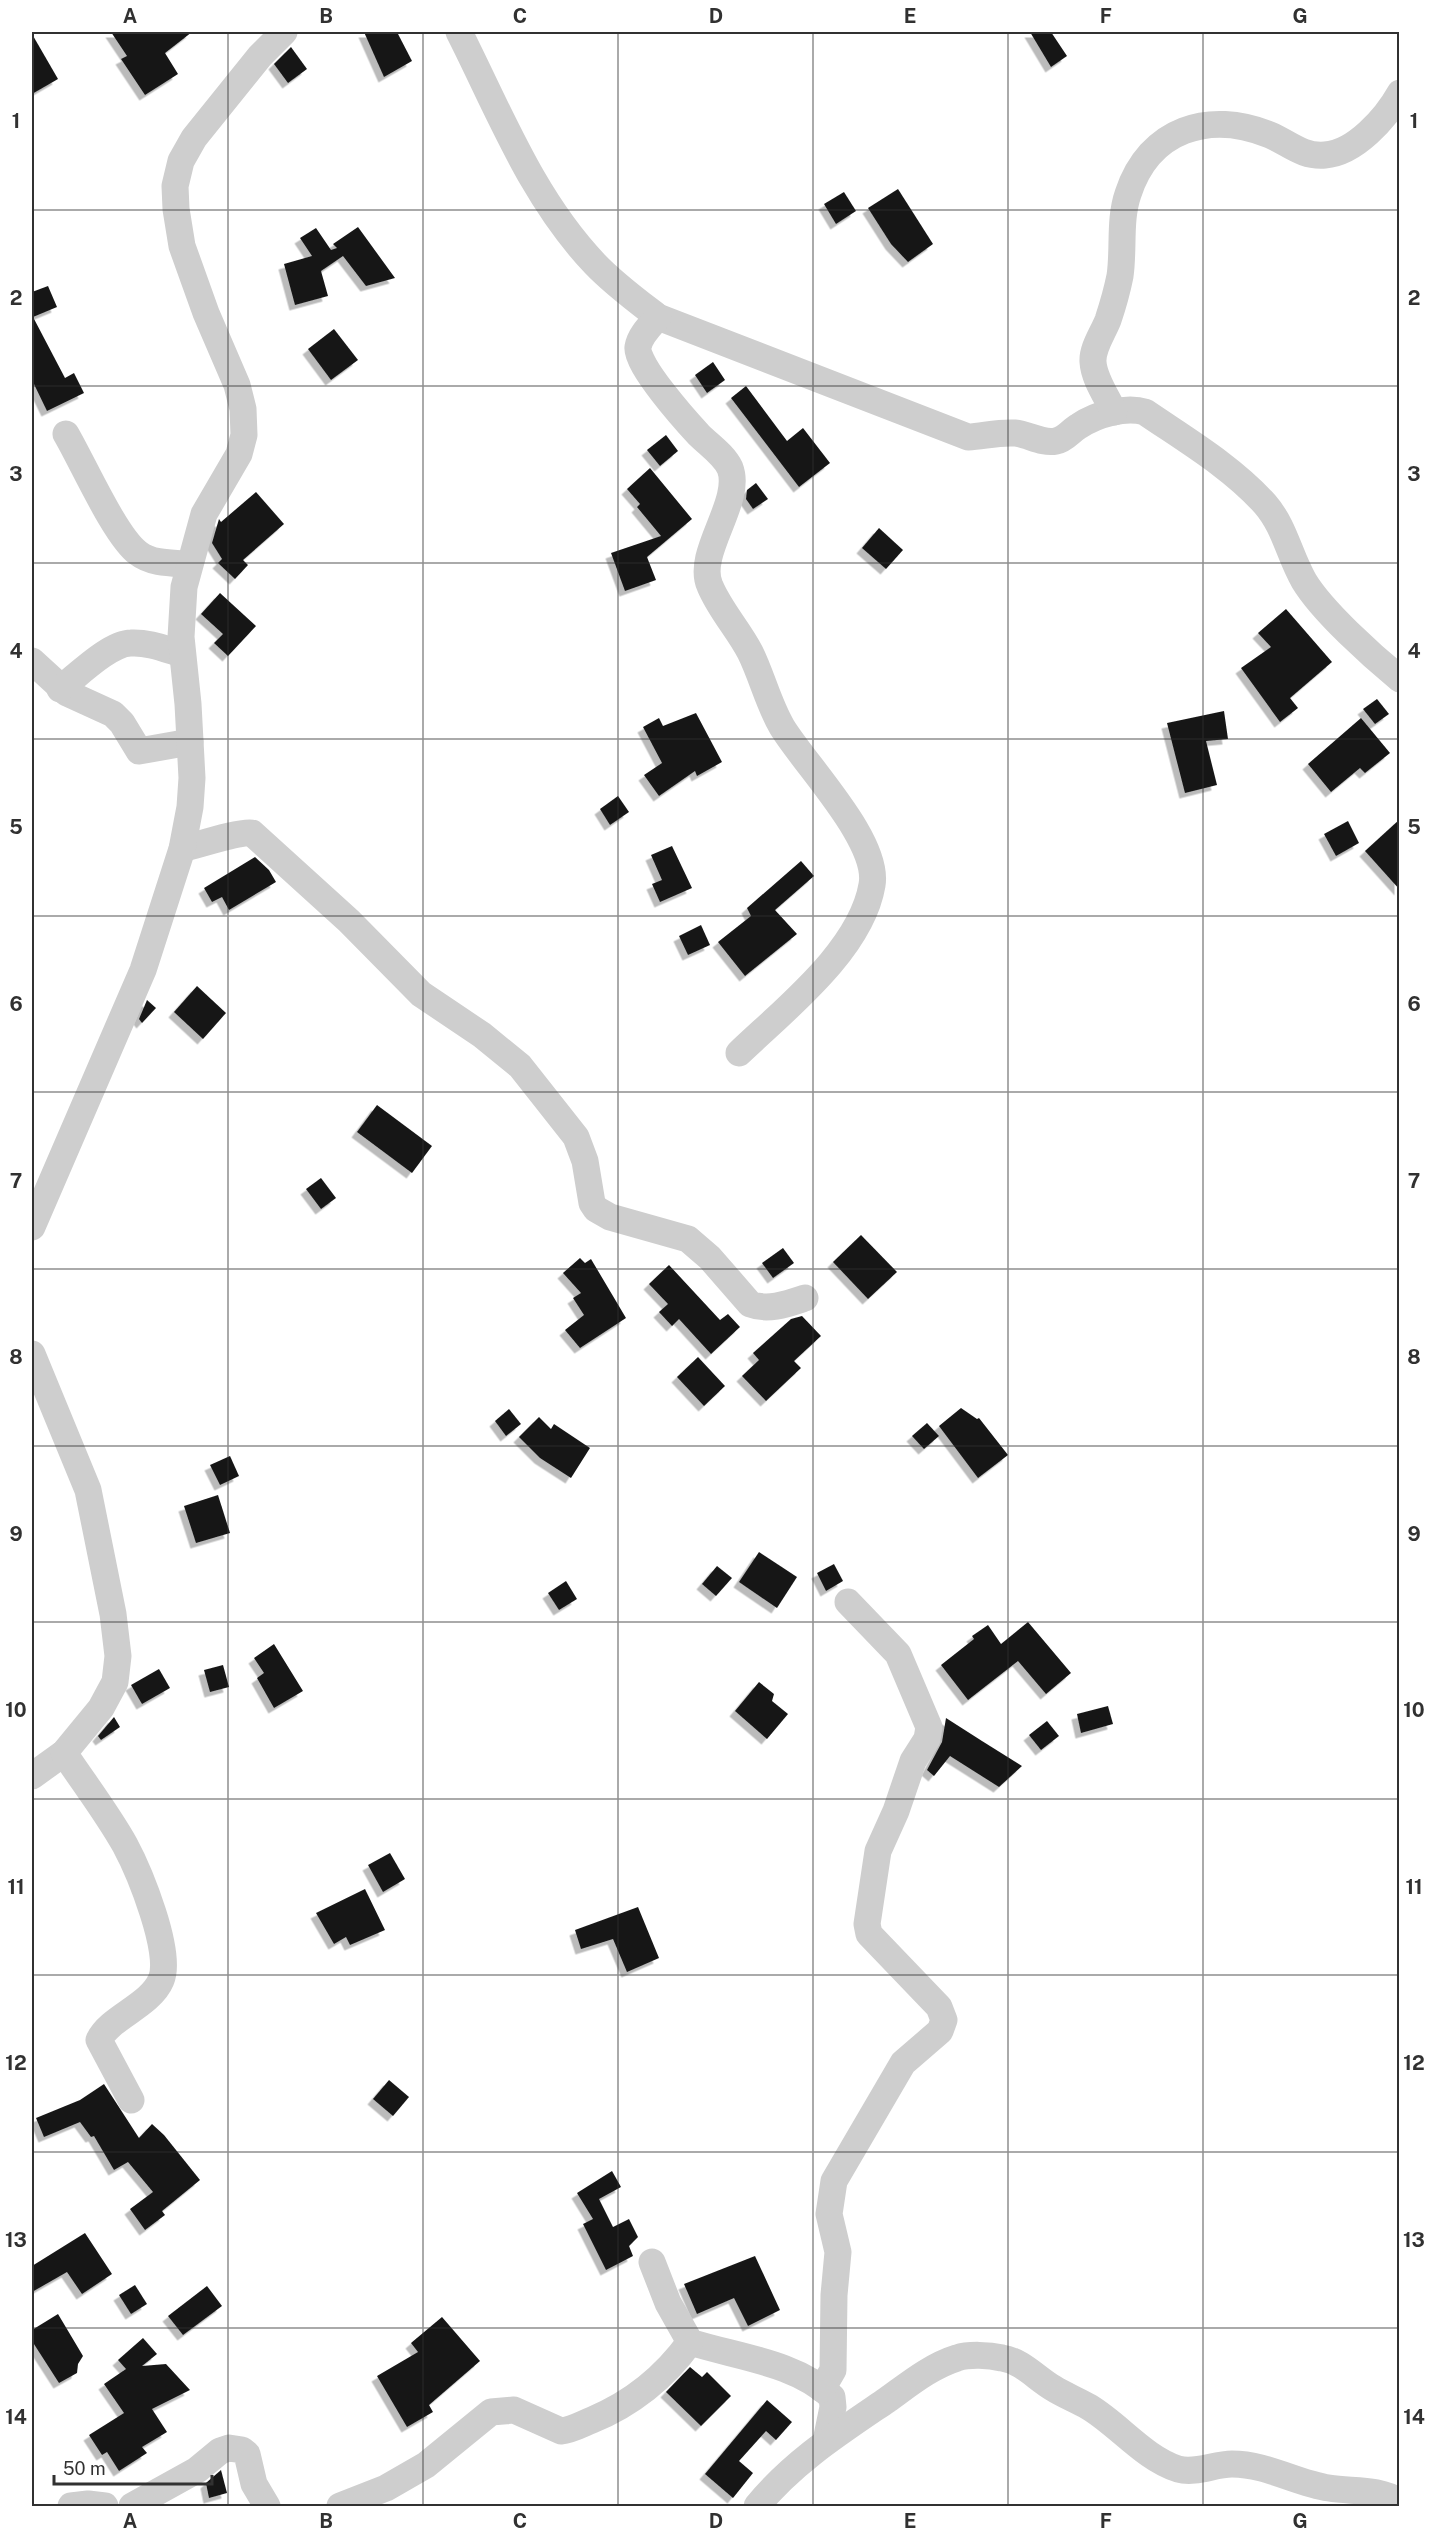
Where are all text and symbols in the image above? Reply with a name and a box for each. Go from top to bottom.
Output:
text: A [123,4,137,28]
text: B [319,4,333,28]
text: C [513,4,527,28]
text: D [709,4,723,28]
text: E [904,4,916,28]
text: F [1100,4,1112,28]
text: G [1292,4,1308,28]
text: 1 [12,109,20,133]
text: 1 [1410,109,1418,133]
text: 2 [10,286,22,310]
text: 2 [1408,286,1420,310]
text: 3 [9,462,23,486]
text: 3 [1407,462,1421,486]
text: 4 [9,639,23,663]
text: 4 [1407,639,1421,663]
text: 5 [9,815,23,839]
text: 5 [1407,815,1421,839]
text: 6 [9,992,23,1016]
text: 6 [1407,992,1421,1016]
text: 7 [10,1169,22,1193]
text: 7 [1408,1169,1420,1193]
text: 8 [9,1345,23,1369]
text: 8 [1407,1345,1421,1369]
text: 9 [9,1522,23,1546]
text: 9 [1407,1522,1421,1546]
text: 10 [5,1698,27,1722]
text: 10 [1403,1698,1425,1722]
text: 11 [7,1875,25,1899]
text: 11 [1405,1875,1423,1899]
text: 12 [5,2051,27,2075]
text: 12 [1403,2051,1425,2075]
text: 13 [5,2228,27,2252]
text: 13 [1403,2228,1425,2252]
text: 14 [5,2405,27,2429]
text: 14 [1403,2405,1425,2429]
scale bar [54,2448,212,2486]
text: 50 m [63,2458,106,2479]
text: A [123,2509,137,2533]
text: B [319,2509,333,2533]
text: C [513,2509,527,2533]
text: D [709,2509,723,2533]
text: E [904,2509,916,2533]
text: F [1100,2509,1112,2533]
text: G [1292,2509,1308,2533]

